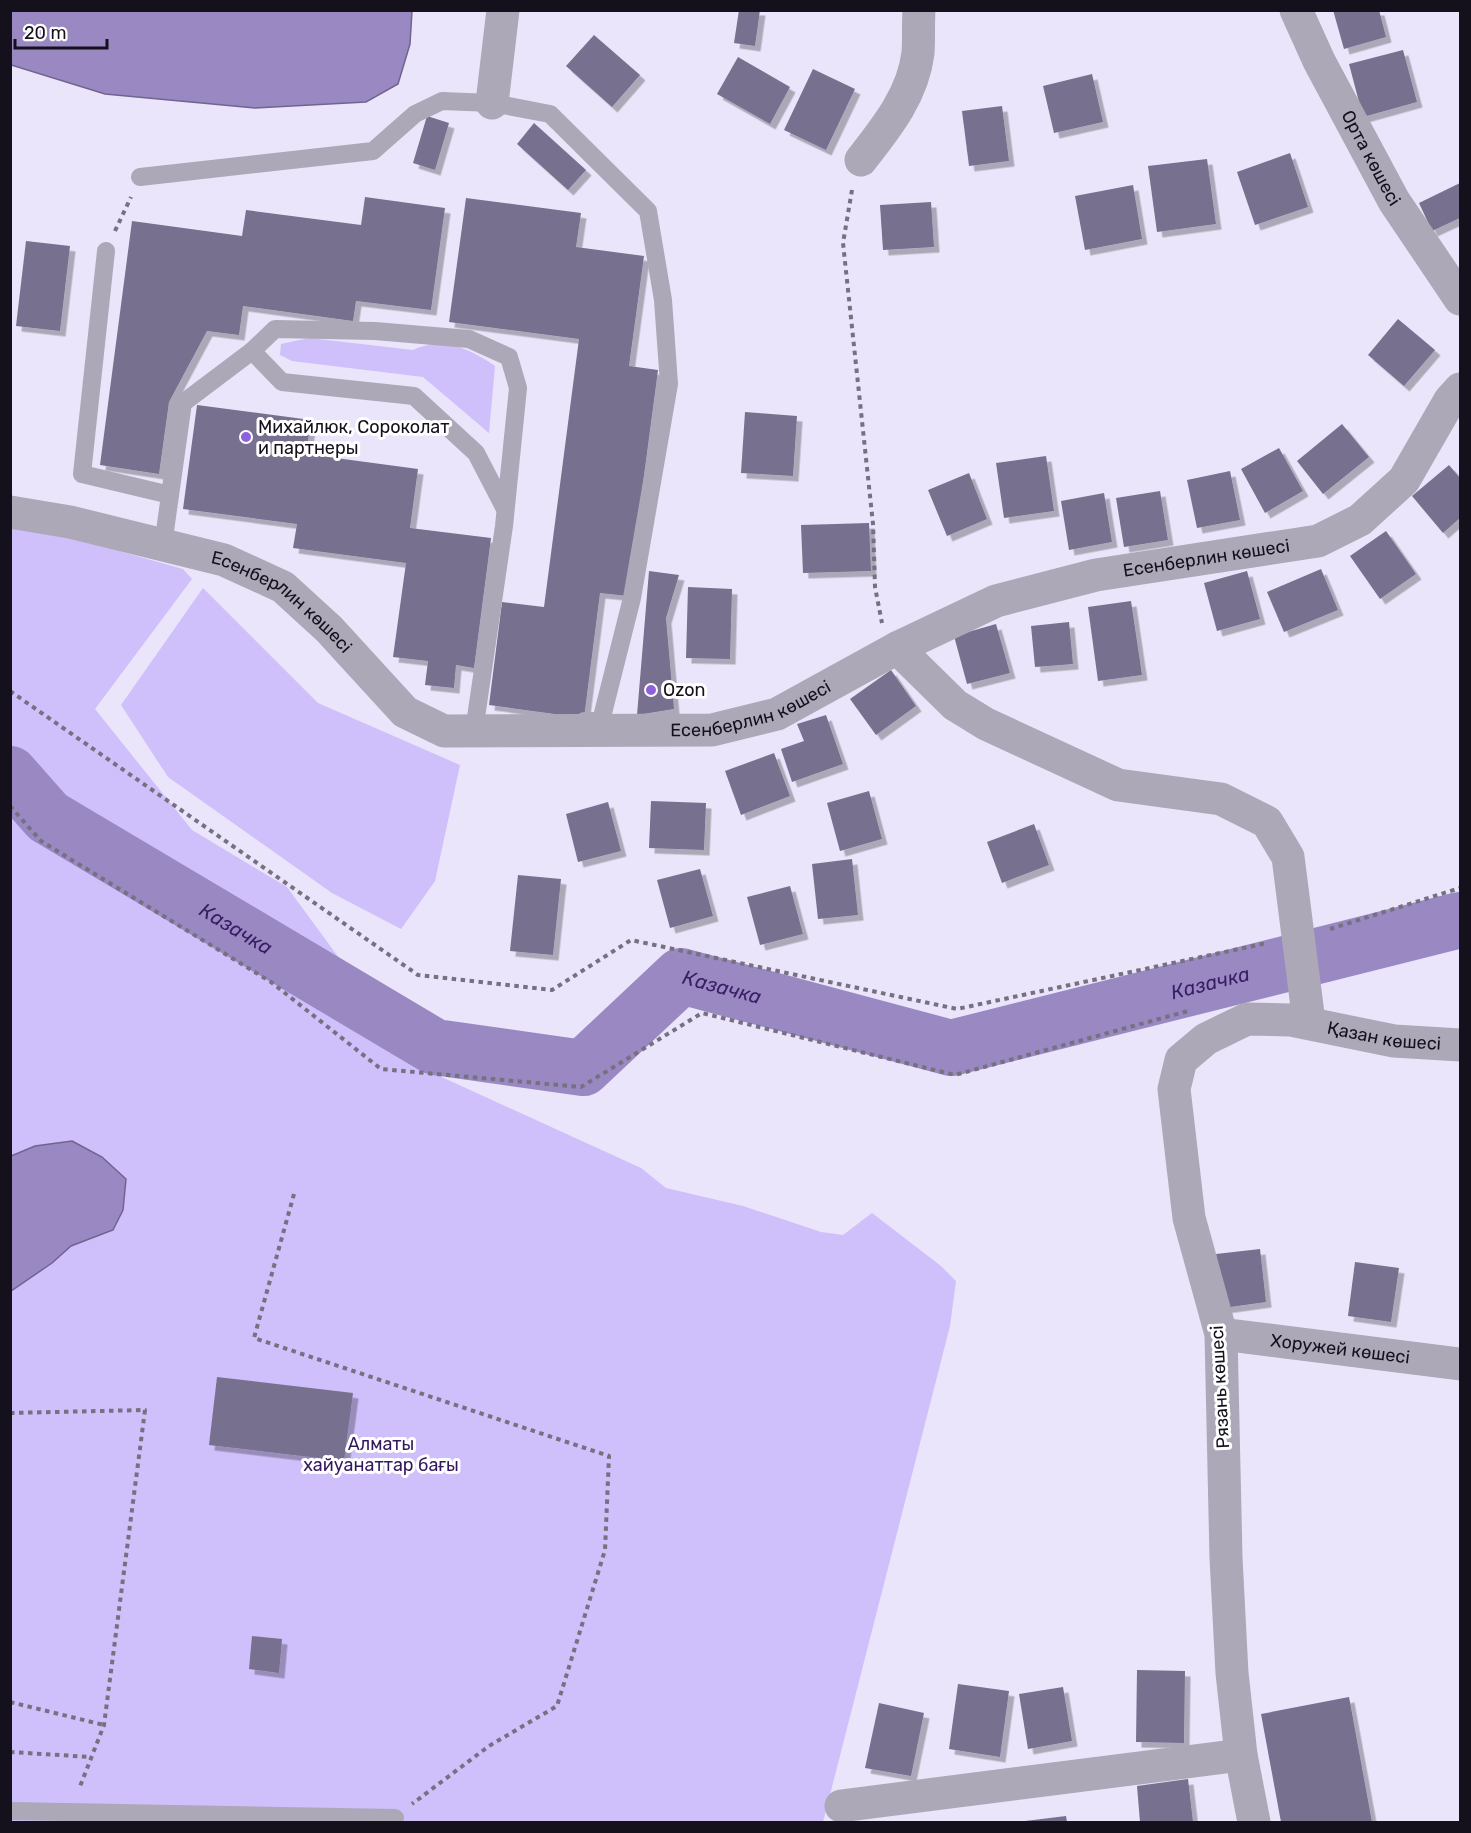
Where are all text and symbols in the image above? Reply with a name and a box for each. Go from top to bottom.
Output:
scale bar [15,12,106,50]
text: 20 m [24,22,66,44]
street label: Орта көшесі [1336,107,1405,210]
place label: Михайлюк, Сороколат и партнеры [258,416,450,459]
marker: Михайлюк, Сороколат и партнеры [239,430,253,444]
street label: Есенберлин көшесі [1122,534,1291,582]
street label: Есенберлин көшесі [209,546,356,657]
street label: Есенберлин көшесі [670,676,835,741]
place label: Ozon [663,679,705,701]
marker: Ozon [644,683,658,697]
water label: Казачка [195,898,277,960]
water label: Казачка [1168,961,1252,1004]
water label: Казачка [680,965,764,1009]
street label: Қазан көшесі [1325,1017,1442,1055]
street label: Рязань көшесі [1206,1325,1234,1449]
street label: Хоружей көшесі [1269,1329,1411,1369]
park label: Алматы хайуанаттар бағы [303,1433,459,1476]

